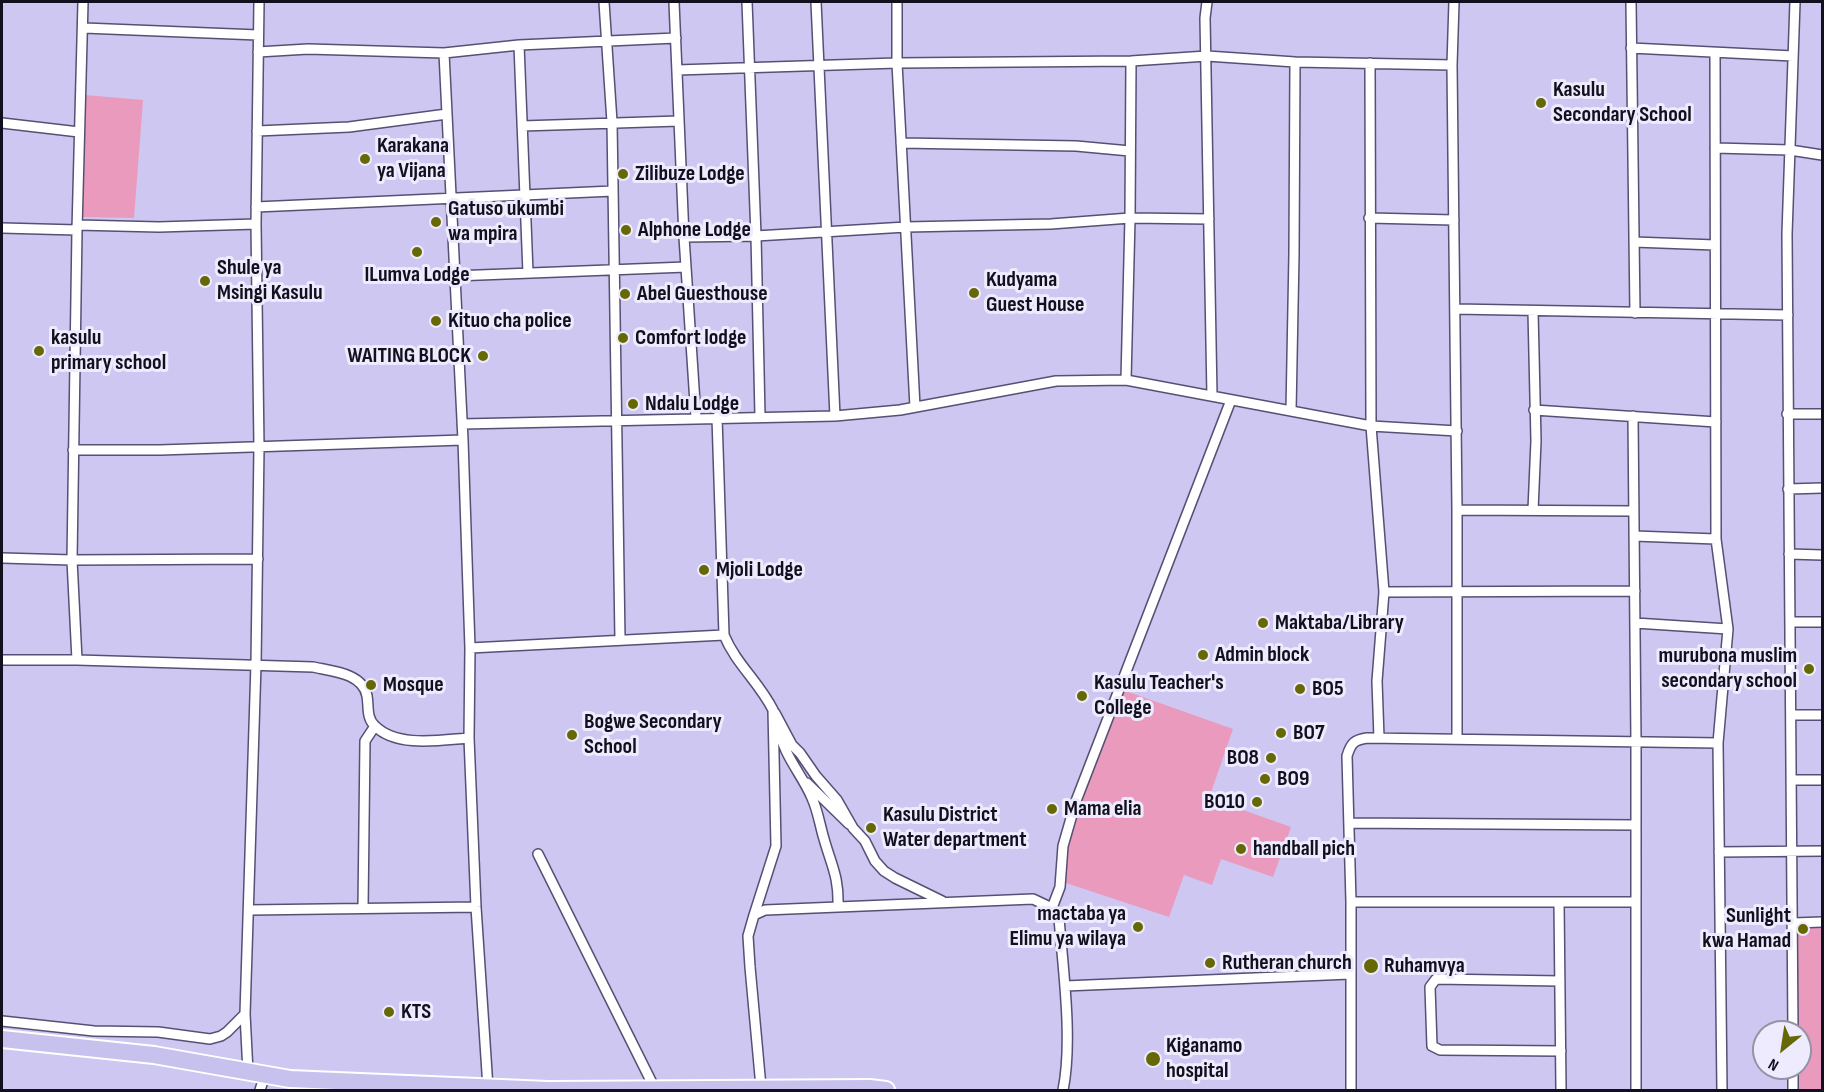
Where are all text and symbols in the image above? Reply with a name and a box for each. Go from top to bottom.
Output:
place label: Kasulu Secondary School [1553,77,1692,128]
marker: Kasulu Secondary School [1534,96,1548,110]
place label: Karakana ya Vijana [377,133,449,184]
marker: Karakana ya Vijana [358,152,372,166]
place label: Zilibuze Lodge [635,161,745,187]
marker: Zilibuze Lodge [616,167,630,181]
place label: Gatuso ukumbi wa mpira [448,196,564,248]
marker: Gatuso ukumbi wa mpira [429,215,443,229]
place label: Alphone Lodge [638,217,751,243]
marker: Alphone Lodge [619,223,633,237]
marker: ILumva Lodge [410,245,424,259]
place label: Shule ya Msingi Kasulu [217,255,323,306]
place label: ILumva Lodge [364,262,470,288]
place label: Kudyama Guest House [986,267,1084,318]
marker: Shule ya Msingi Kasulu [198,274,212,288]
place label: Abel Guesthouse [637,281,768,307]
marker: Kudyama Guest House [967,286,981,300]
marker: Abel Guesthouse [618,287,632,301]
place label: Kituo cha police [448,308,572,334]
marker: Kituo cha police [429,314,443,328]
place label: kasulu primary school [51,325,166,376]
place label: Comfort lodge [635,325,746,351]
marker: Comfort lodge [616,331,630,345]
place label: WAITING BLOCK [347,343,471,369]
marker: kasulu primary school [32,344,46,358]
marker: WAITING BLOCK [476,349,490,363]
place label: Ndalu Lodge [645,391,739,417]
marker: Ndalu Lodge [626,397,640,411]
place label: Mjoli Lodge [716,557,803,583]
marker: Mjoli Lodge [697,563,711,577]
place label: Maktaba/Library [1275,610,1404,636]
marker: Maktaba/Library [1256,616,1270,630]
place label: Admin block [1215,642,1309,668]
place label: murubona muslim secondary school [1659,643,1797,694]
marker: Admin block [1196,648,1210,662]
marker: murubona muslim secondary school [1802,662,1816,676]
place label: Kasulu Teacher's College [1094,670,1224,722]
place label: Mosque [383,672,444,698]
place label: BO5 [1312,676,1344,702]
marker: Mosque [364,678,378,692]
marker: BO5 [1293,682,1307,696]
marker: Kasulu Teacher's College [1075,689,1089,703]
place label: Bogwe Secondary School [584,709,722,760]
place label: BO7 [1293,720,1325,746]
marker: BO7 [1274,726,1288,740]
marker: Bogwe Secondary School [565,728,579,742]
place label: BO8 [1227,745,1259,771]
marker: BO8 [1264,751,1278,765]
place label: BO9 [1277,766,1309,792]
marker: BO9 [1258,772,1272,786]
place label: BO10 [1204,789,1245,815]
marker: BO10 [1250,795,1264,809]
place label: Mama elia [1064,796,1142,822]
place label: Kasulu District Water department [883,802,1027,854]
marker: Mama elia [1045,802,1059,816]
marker: Kasulu District Water department [864,821,878,835]
place label: handball pich [1253,836,1355,862]
marker: handball pich [1234,842,1248,856]
place label: mactaba ya Elimu ya wilaya [1009,901,1126,952]
place label: Sunlight kwa Hamad [1702,903,1791,954]
marker: mactaba ya Elimu ya wilaya [1131,920,1145,934]
marker: Sunlight kwa Hamad [1796,922,1810,936]
place label: Rutheran church [1222,950,1352,976]
place label: Ruhamvya [1384,953,1465,979]
marker: Rutheran church [1203,956,1217,970]
marker: Ruhamvya [1362,957,1380,975]
place label: KTS [401,999,431,1025]
marker: KTS [382,1005,396,1019]
north arrow [1752,1020,1812,1080]
place label: Kiganamo hospital [1166,1033,1242,1084]
marker: Kiganamo hospital [1144,1050,1162,1068]
text: N [1765,1054,1782,1075]

